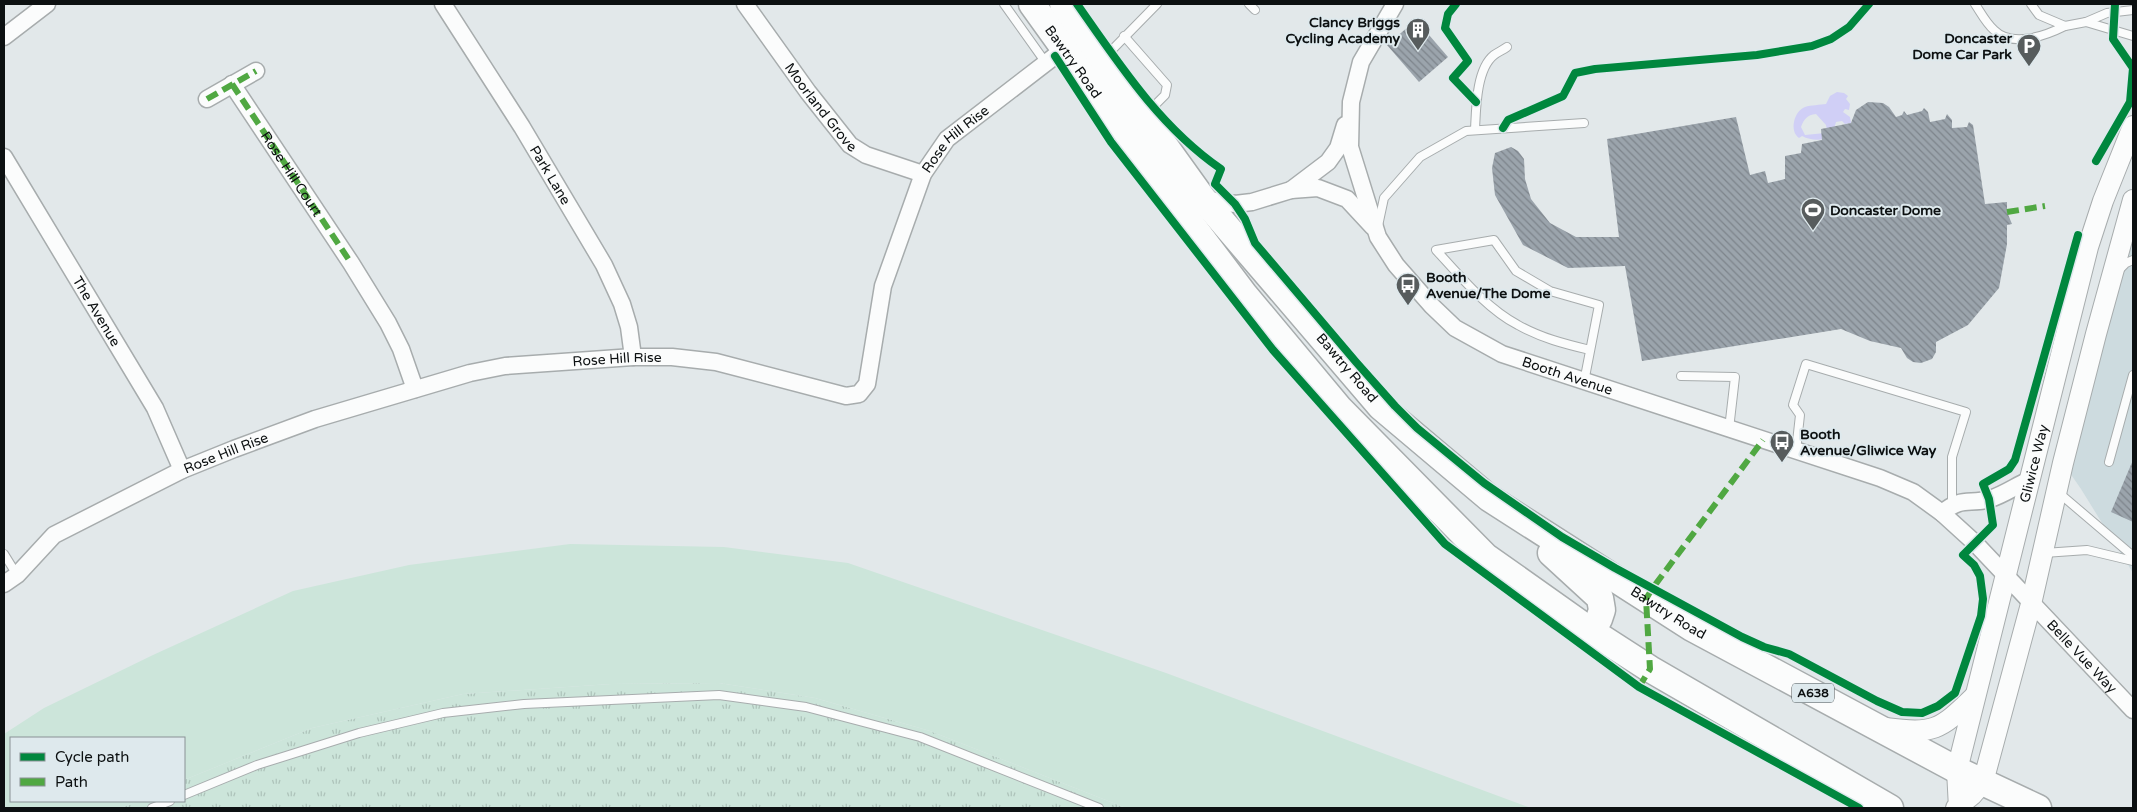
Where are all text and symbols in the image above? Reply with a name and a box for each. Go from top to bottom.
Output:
place label: Clancy Briggs Cycling Academy [1286,14,1400,47]
building icon: Clancy Briggs Cycling Academy [1405,17,1431,51]
street label: Bawtry Road [1041,22,1105,102]
place label: Doncaster Dome Car Park [1912,30,2013,63]
parking icon: Doncaster Dome Car Park [2016,33,2042,67]
street label: Moorland Grove [781,60,859,156]
street label: Rose Hill Rise [918,102,993,176]
street label: Rose Hill Court [257,128,326,221]
street label: Park Lane [526,143,574,208]
sports icon: Doncaster Dome [1800,197,1826,231]
place label: Doncaster Dome [1830,202,1941,219]
place label: Booth Avenue/The Dome [1426,269,1550,302]
bus stop icon: Booth Avenue/The Dome [1395,272,1421,306]
street label: The Avenue [69,273,124,350]
street label: Bawtry Road [1313,330,1381,406]
street label: Rose Hill Rise [572,349,662,370]
street label: Booth Avenue [1520,353,1615,399]
street label: Gliwice Way [2016,422,2052,505]
place label: Booth Avenue/Gliwice Way [1800,426,1937,459]
street label: Rose Hill Rise [181,429,271,477]
bus stop icon: Booth Avenue/Gliwice Way [1769,429,1795,463]
street label: Bawtry Road [1627,583,1709,643]
street label: Belle Vue Way [2043,616,2121,697]
road number: A638 [1792,684,1834,702]
legend [10,737,185,802]
text: Cycle path [55,748,129,766]
text: Path [55,773,88,791]

